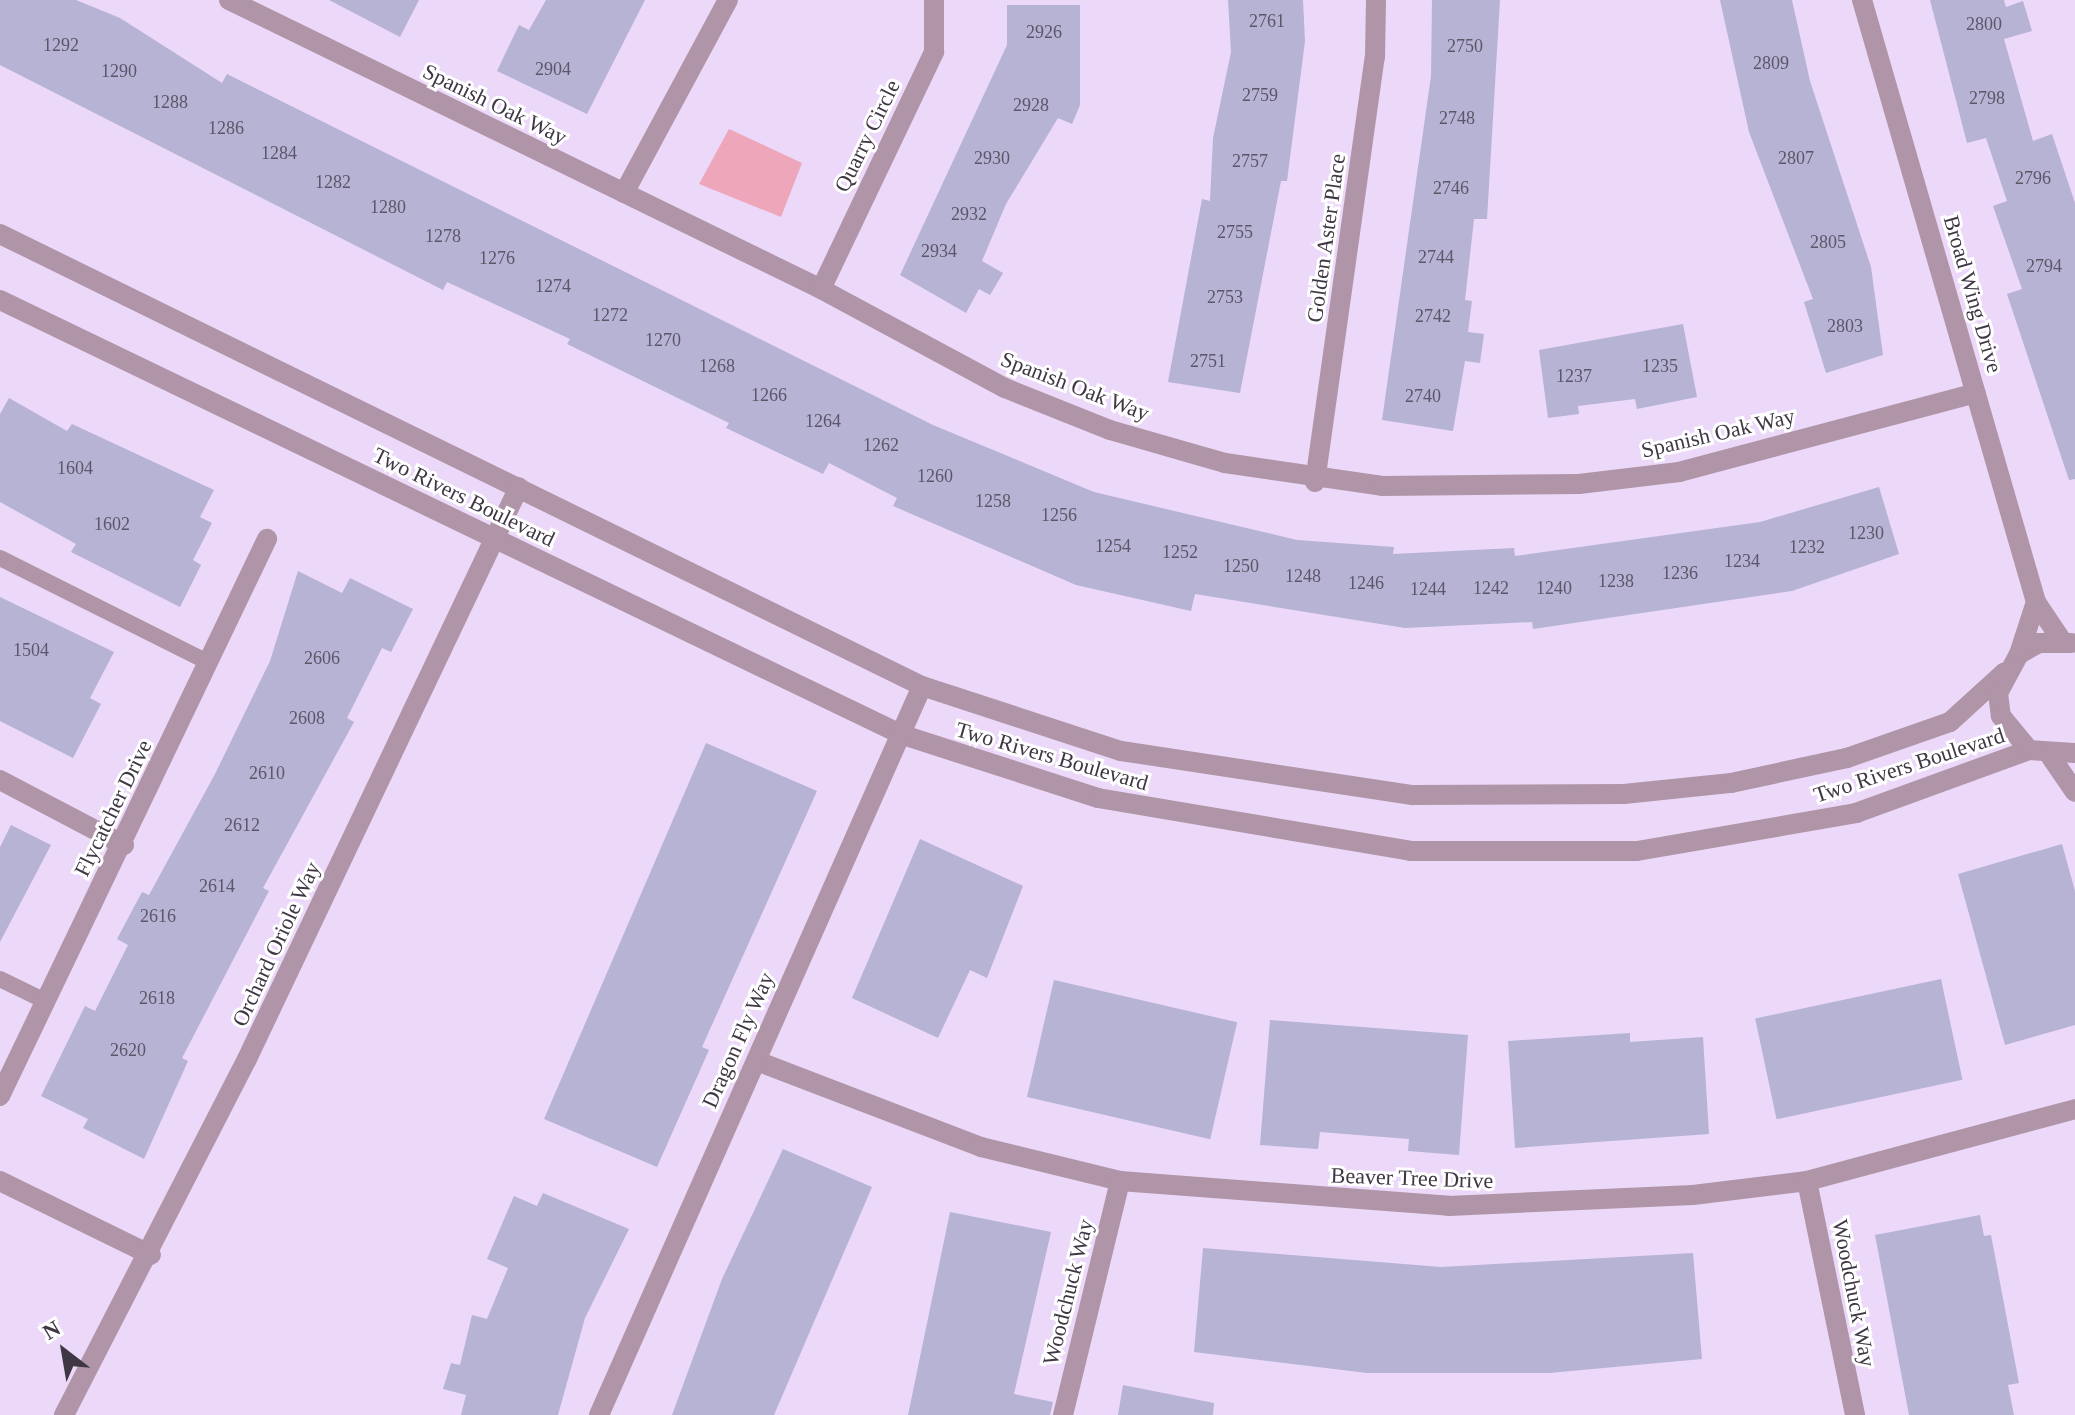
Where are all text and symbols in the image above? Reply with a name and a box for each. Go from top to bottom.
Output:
house number: 2761 [1249,10,1285,32]
house number: 2800 [1966,13,2002,35]
house number: 2926 [1026,21,1062,43]
house number: 1292 [43,34,79,56]
house number: 2750 [1447,35,1483,57]
house number: 2809 [1753,52,1789,74]
street label: Spanish Oak Way [419,58,571,150]
house number: 2904 [535,58,571,80]
house number: 1290 [101,60,137,82]
street label: Quarry Circle [828,76,906,196]
house number: 2759 [1242,84,1278,106]
house number: 2798 [1969,87,2005,109]
house number: 1288 [152,91,188,113]
house number: 2928 [1013,94,1049,116]
house number: 2748 [1439,107,1475,129]
house number: 1286 [208,117,244,139]
house number: 1284 [261,142,297,164]
house number: 2930 [974,147,1010,169]
house number: 2807 [1778,147,1814,169]
house number: 2757 [1232,150,1268,172]
street label: Golden Aster Place [1301,151,1351,325]
house number: 2796 [2015,167,2051,189]
house number: 1282 [315,171,351,193]
house number: 2746 [1433,177,1469,199]
house number: 1280 [370,196,406,218]
house number: 2932 [951,203,987,225]
street label: Broad Wing Drive [1938,212,2008,376]
house number: 2755 [1217,221,1253,243]
house number: 1278 [425,225,461,247]
house number: 2805 [1810,231,1846,253]
house number: 2934 [921,240,957,262]
house number: 2744 [1418,246,1454,268]
house number: 1276 [479,247,515,269]
house number: 2794 [2026,255,2062,277]
house number: 1274 [535,275,571,297]
house number: 2753 [1207,286,1243,308]
house number: 1272 [592,304,628,326]
house number: 2742 [1415,305,1451,327]
house number: 2803 [1827,315,1863,337]
house number: 1270 [645,329,681,351]
street label: Spanish Oak Way [997,346,1153,426]
house number: 2751 [1190,350,1226,372]
house number: 1268 [699,355,735,377]
house number: 1235 [1642,355,1678,377]
house number: 1237 [1556,365,1592,387]
house number: 1266 [751,384,787,406]
house number: 2740 [1405,385,1441,407]
street label: Spanish Oak Way [1638,402,1798,464]
house number: 1264 [805,410,841,432]
house number: 1262 [863,434,899,456]
street label: Two Rivers Boulevard [369,442,559,552]
house number: 1604 [57,457,93,479]
house number: 1260 [917,465,953,487]
house number: 1258 [975,490,1011,512]
house number: 1256 [1041,504,1077,526]
house number: 1602 [94,513,130,535]
house number: 1230 [1848,522,1884,544]
house number: 1254 [1095,535,1131,557]
house number: 1232 [1789,536,1825,558]
house number: 1252 [1162,541,1198,563]
house number: 1234 [1724,550,1760,572]
house number: 1250 [1223,555,1259,577]
house number: 1236 [1662,562,1698,584]
house number: 1248 [1285,565,1321,587]
house number: 1238 [1598,570,1634,592]
house number: 1246 [1348,572,1384,594]
house number: 1242 [1473,577,1509,599]
house number: 1240 [1536,577,1572,599]
house number: 1244 [1410,578,1446,600]
house number: 1504 [13,639,49,661]
house number: 2606 [304,647,340,669]
house number: 2608 [289,707,325,729]
street label: Two Rivers Boulevard [953,716,1151,796]
street label: Two Rivers Boulevard [1810,722,2008,808]
street label: Flycatcher Drive [69,736,157,880]
house number: 2610 [249,762,285,784]
house number: 2612 [224,814,260,836]
street label: Orchard Oriole Way [226,857,326,1031]
house number: 2614 [199,875,235,897]
house number: 2616 [140,905,176,927]
street label: Dragon Fly Way [696,968,780,1112]
house number: 2618 [139,987,175,1009]
house number: 2620 [110,1039,146,1061]
street label: Beaver Tree Drive [1330,1162,1494,1194]
street label: Woodchuck Way [1037,1216,1099,1368]
street label: Woodchuck Way [1827,1217,1881,1369]
north arrow [24,1311,104,1391]
text: N [38,1315,65,1345]

